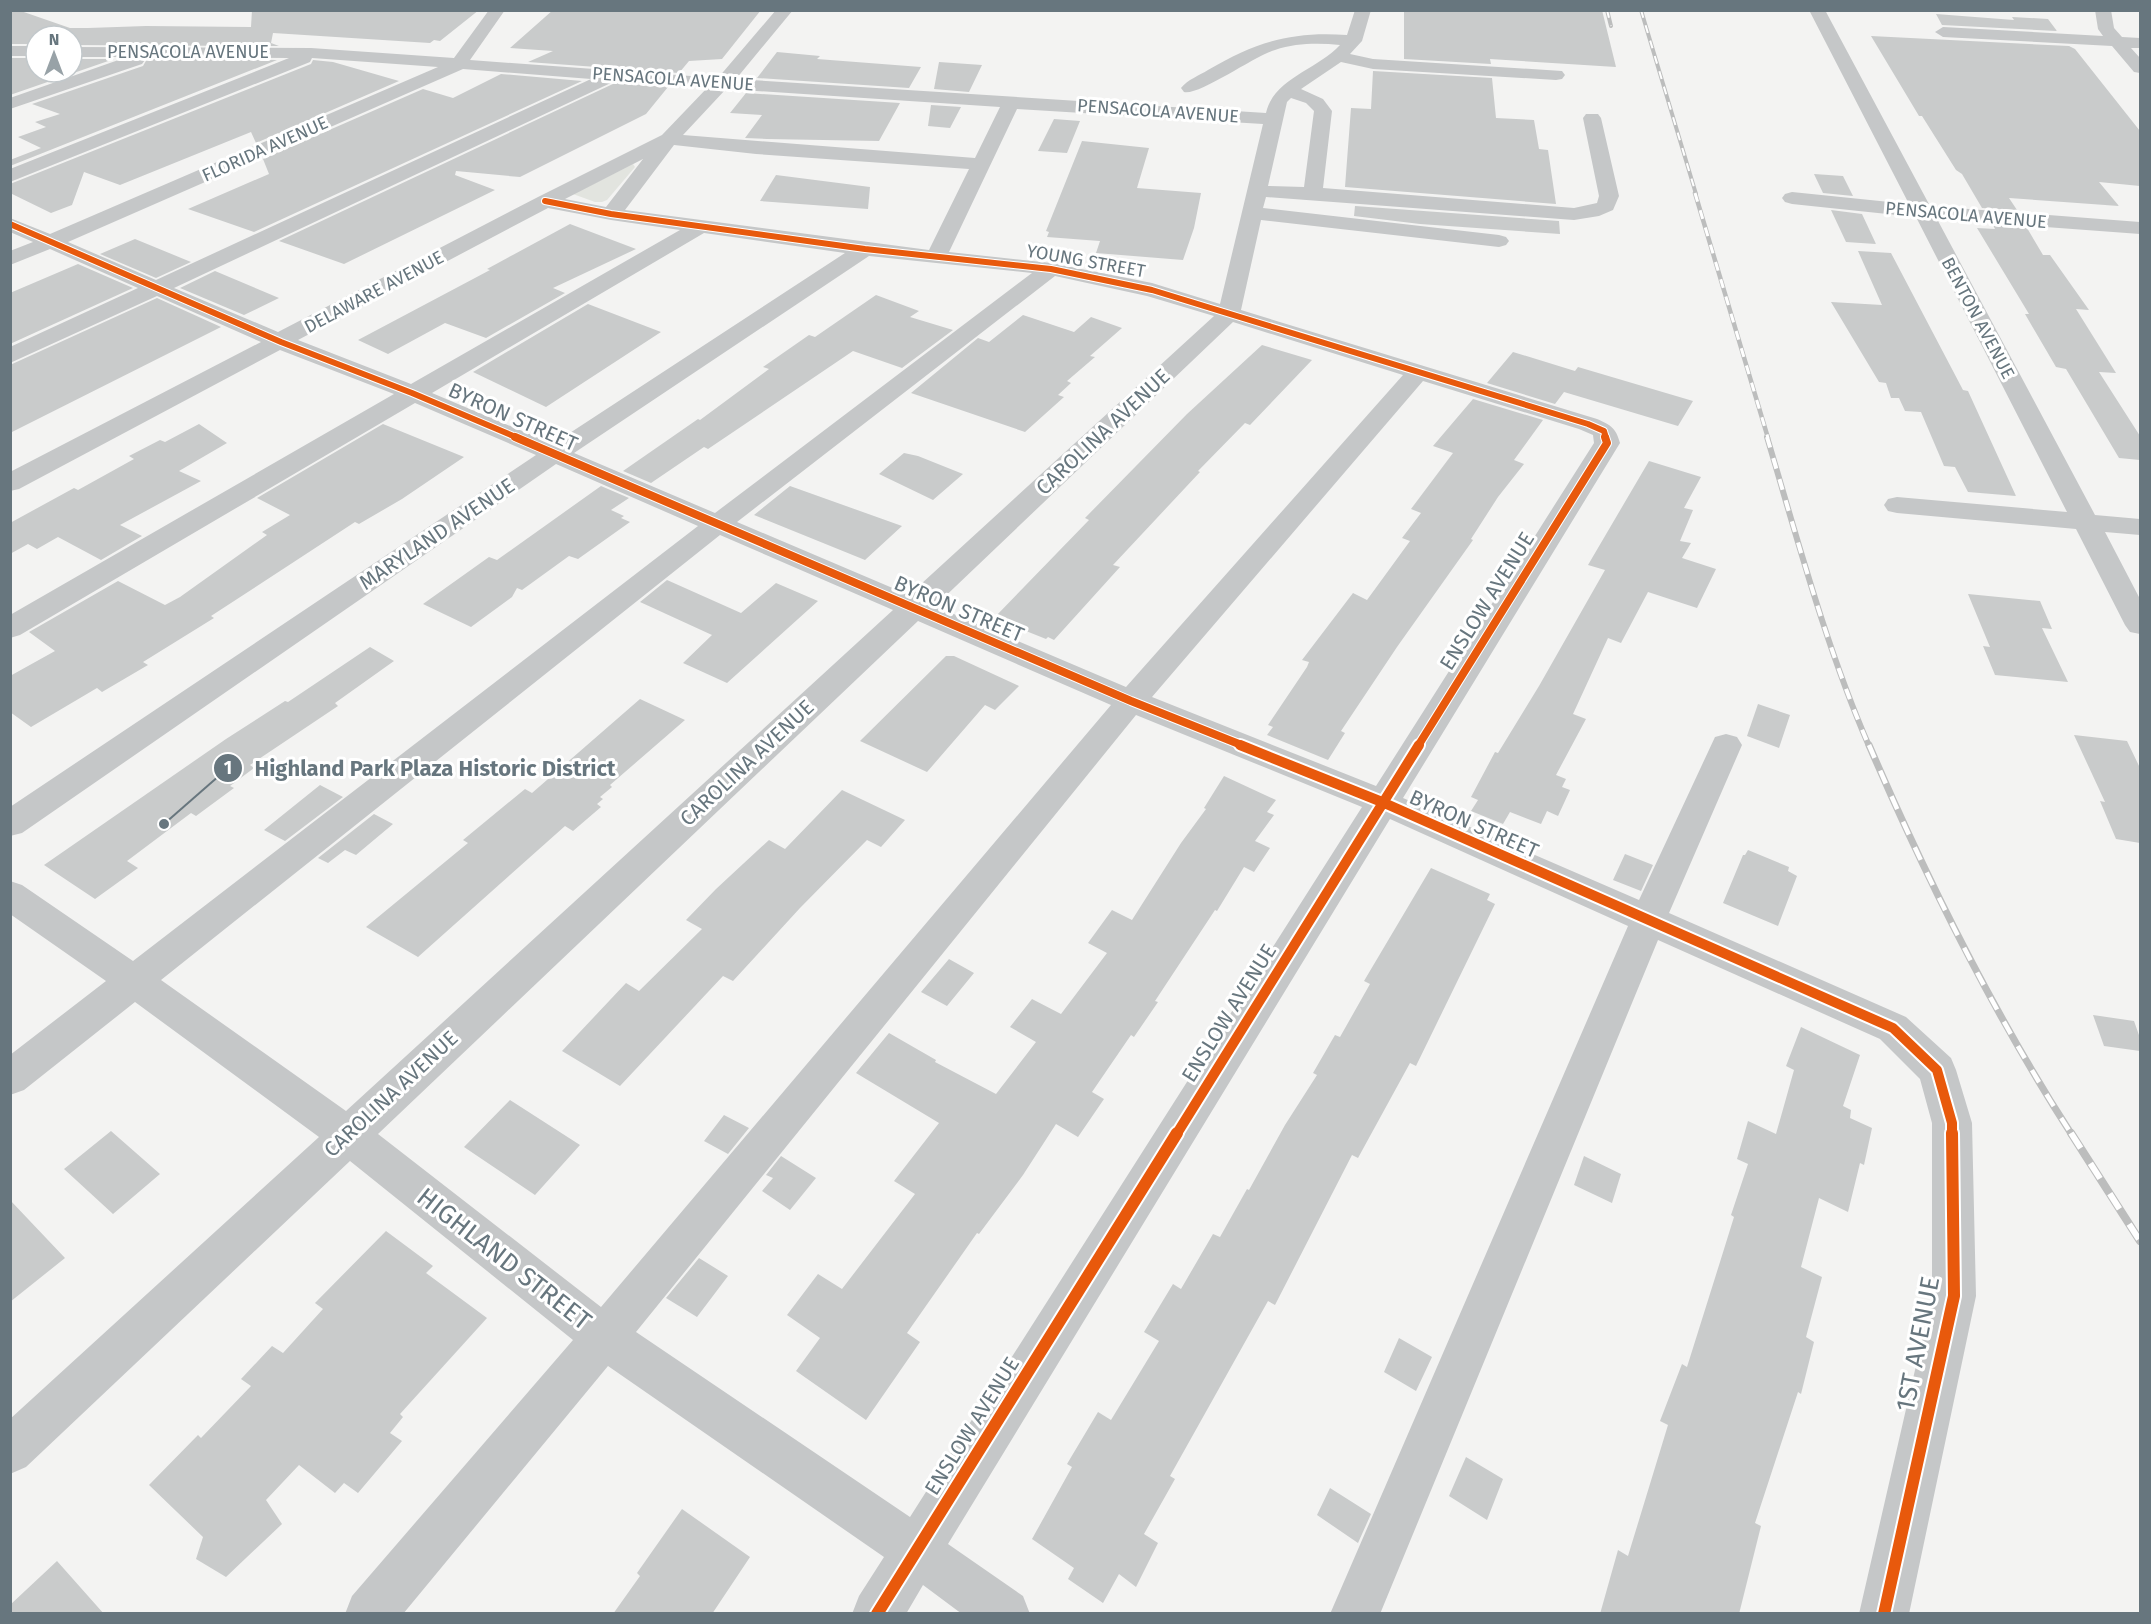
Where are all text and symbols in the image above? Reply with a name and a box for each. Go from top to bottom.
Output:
north arrow [24,24,84,84]
text: N [49,30,59,49]
street label: PENSACOLA AVENUE [107,41,269,63]
street label: PENSACOLA AVENUE [591,62,755,96]
street label: PENSACOLA AVENUE [1076,94,1240,128]
street label: FLORIDA AVENUE [199,111,331,187]
street label: PENSACOLA AVENUE [1884,197,2048,233]
street label: YOUNG STREET [1025,240,1148,282]
street label: DELAWARE AVENUE [301,246,447,338]
street label: BENTON AVENUE [1937,253,2019,383]
street label: CAROLINA AVENUE [1031,363,1175,501]
street label: BYRON STREET [444,377,582,457]
street label: MARYLAND AVENUE [354,472,520,596]
street label: ENSLOW AVENUE [1434,527,1540,675]
street label: BYRON STREET [890,570,1028,648]
street label: CAROLINA AVENUE [675,694,819,832]
callout: Highland Park Plaza Historic District [213,748,628,788]
text: Highland Park Plaza Historic District [255,755,616,782]
text: 1 [224,757,232,779]
street label: BYRON STREET [1405,784,1543,864]
street label: ENSLOW AVENUE [1176,939,1282,1087]
street label: CAROLINA AVENUE [319,1025,463,1163]
street label: HIGHLAND STREET [411,1181,598,1337]
street label: 1ST AVENUE [1890,1274,1946,1414]
street label: ENSLOW AVENUE [919,1352,1025,1500]

